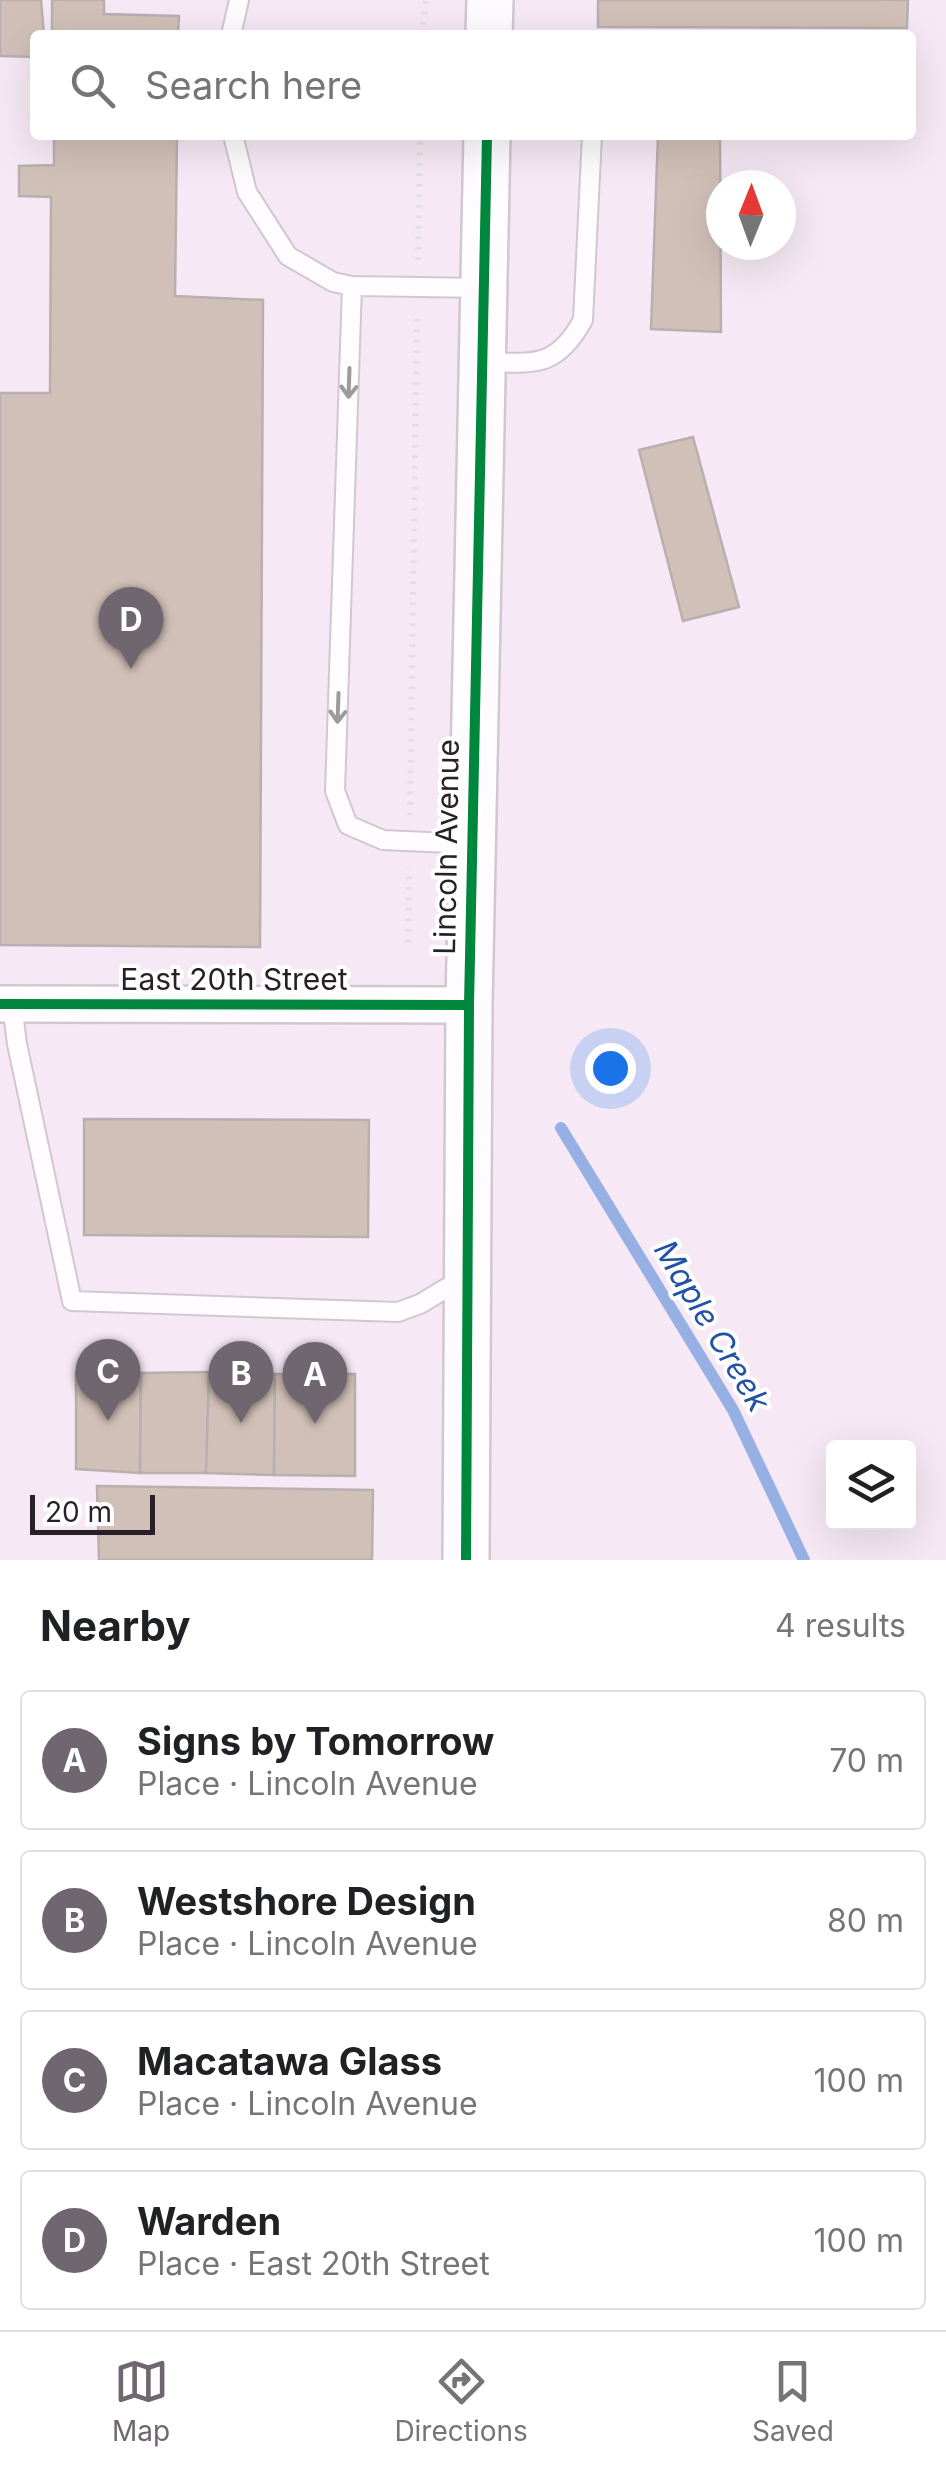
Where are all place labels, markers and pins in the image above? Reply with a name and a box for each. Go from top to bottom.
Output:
pin: D [98,586,164,669]
pin: C [76,1338,140,1421]
pin: B [208,1340,274,1423]
pin: A [282,1342,348,1424]

